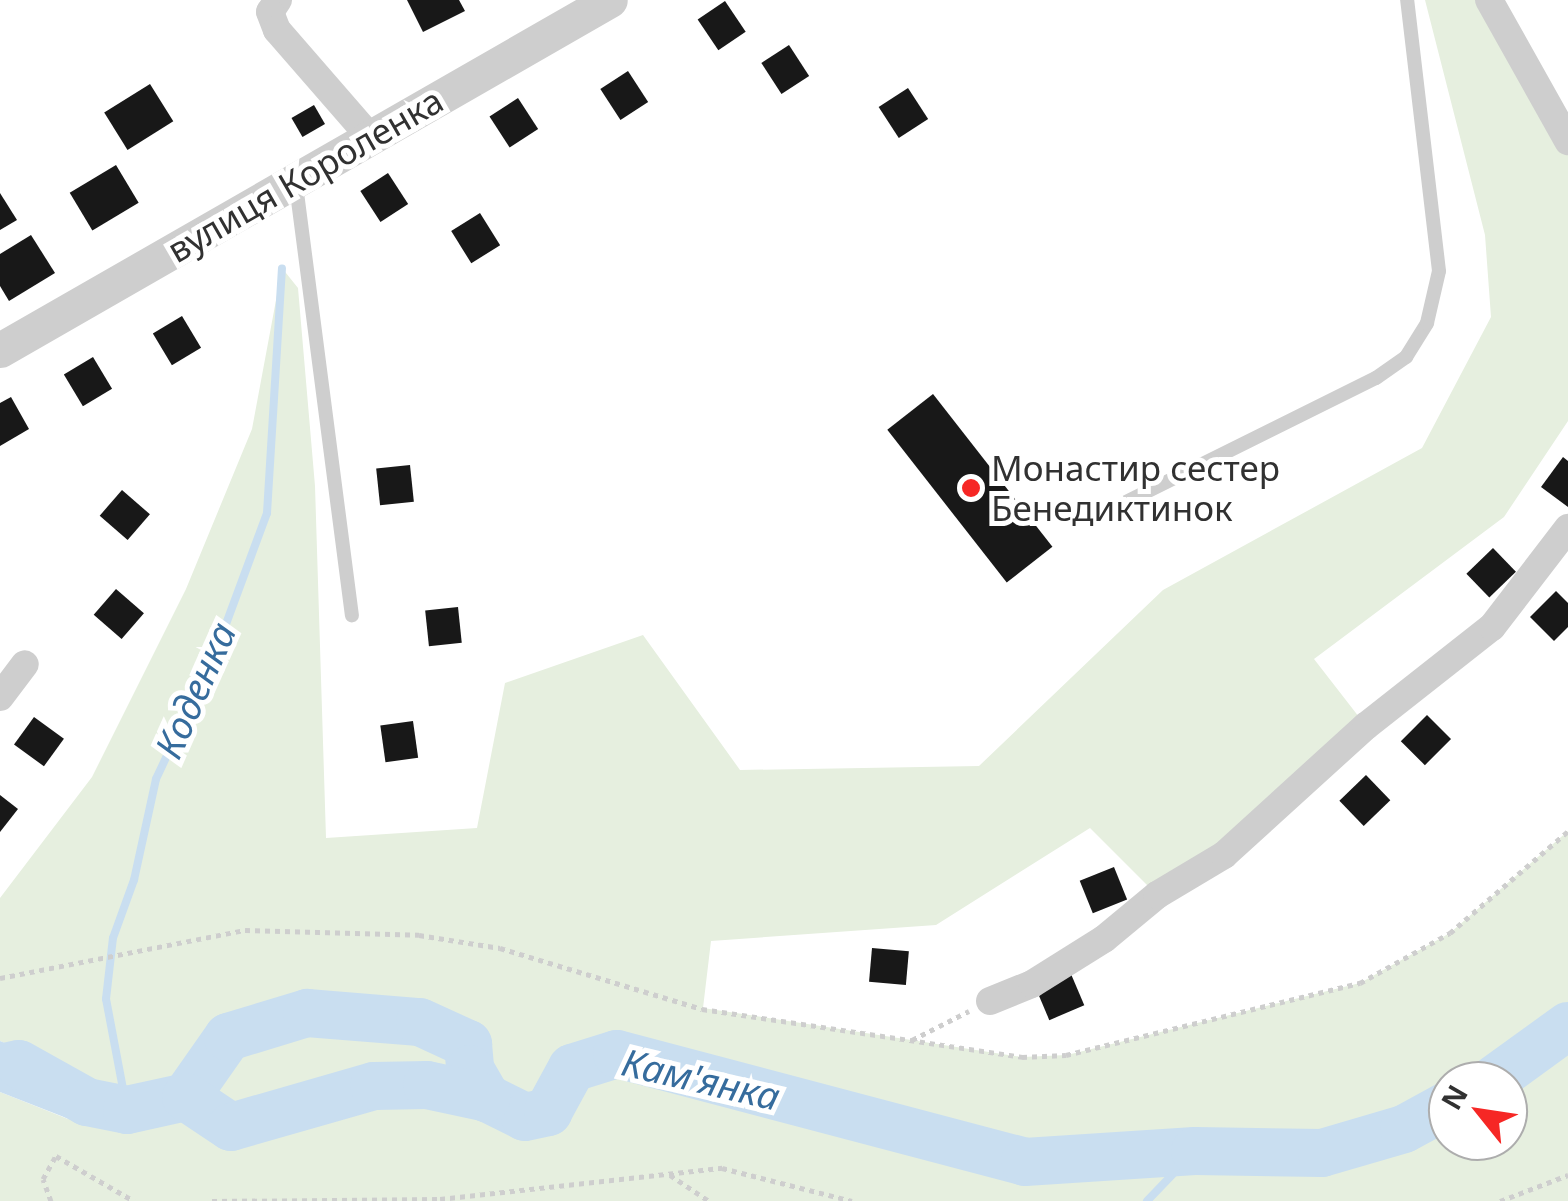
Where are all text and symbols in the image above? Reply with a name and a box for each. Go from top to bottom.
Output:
street label: вулиця Короленка [160,79,450,271]
place label: Монастир сестер Бенедиктинок [991,447,1280,529]
marker: Монастир сестер Бенедиктинок [960,477,982,499]
water label: Коденка [145,615,245,765]
water label: Кам'янка [618,1039,784,1119]
north arrow [1428,1061,1528,1161]
text: N [1432,1078,1476,1116]

